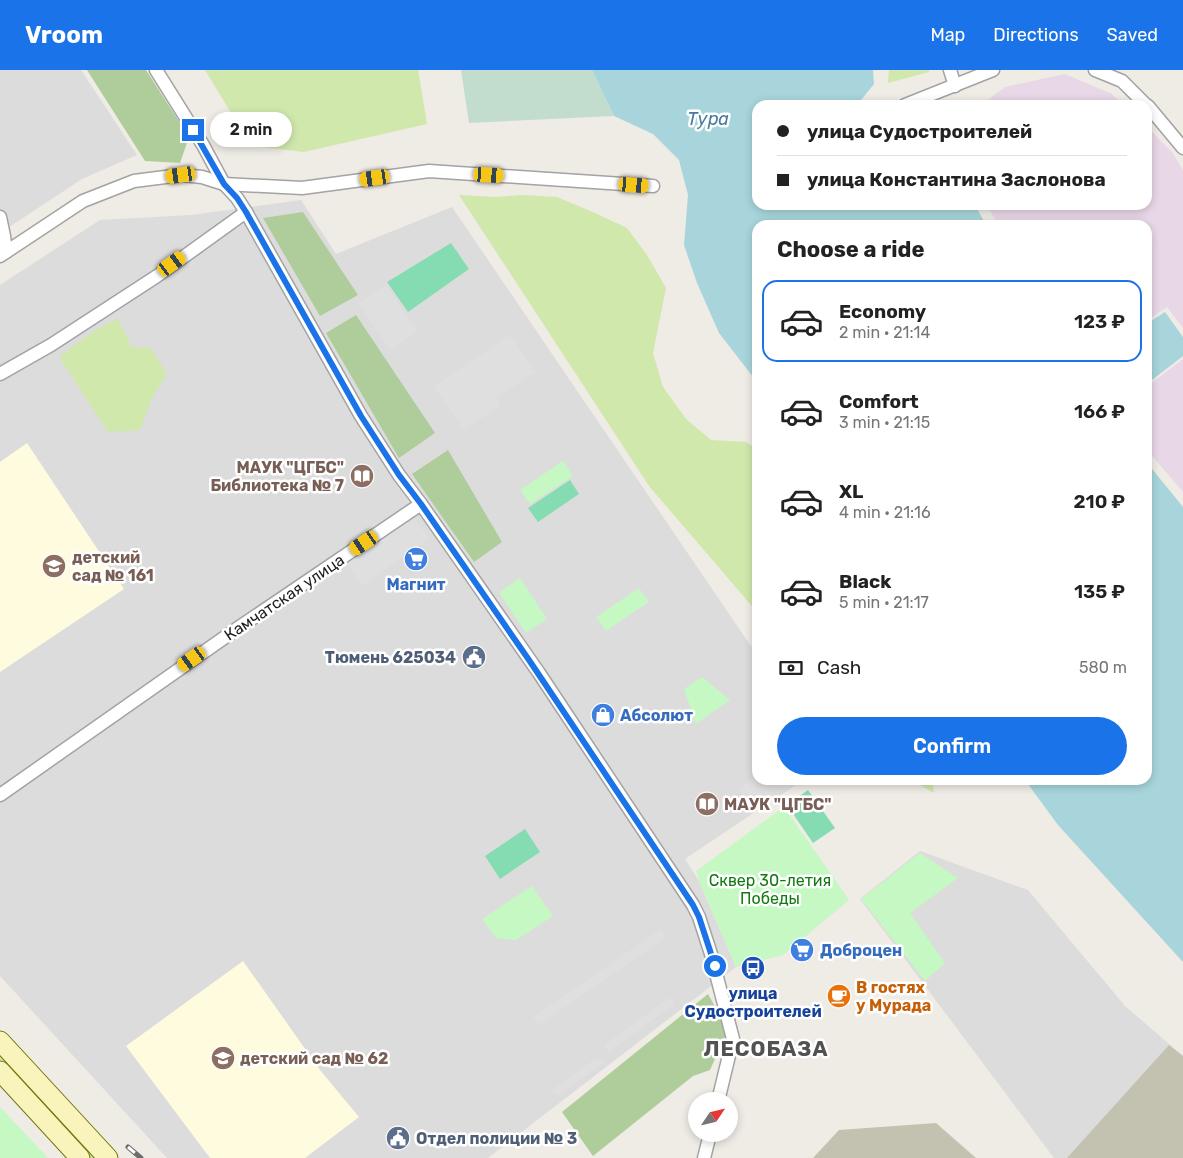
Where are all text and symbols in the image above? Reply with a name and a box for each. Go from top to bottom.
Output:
text: Vroom [25,21,103,49]
text: Map [930,24,965,46]
text: Directions [993,24,1079,46]
text: Saved [1107,24,1158,46]
water label: Тура [687,108,729,130]
callout: 2 min [210,112,293,148]
route end [182,119,204,141]
text: 2 min [230,120,272,139]
text: улица Судостроителей [807,120,1032,143]
car [165,165,196,185]
car [473,167,504,183]
car [359,168,390,188]
text: улица Константина Заслонова [807,168,1106,191]
car [618,176,649,194]
text: Choose a ride [777,236,924,263]
car [155,249,188,279]
icon: car [779,299,824,344]
text: Economy [839,300,926,323]
text: 123 ₽ [1074,310,1125,333]
text: 2 min · 21:14 [839,323,930,342]
icon: car [779,389,824,434]
text: Comfort [839,390,919,413]
text: 166 ₽ [1074,400,1125,423]
text: 3 min · 21:15 [839,413,930,432]
place label: МАУК "ЦГБС" Библиотека № 7 [211,458,344,495]
library icon: МАУК "ЦГБС" Библиотека № 7 [349,463,375,489]
icon: car [779,479,824,524]
text: XL [839,480,863,503]
text: 210 ₽ [1074,490,1125,513]
text: 4 min · 21:16 [839,503,931,522]
car [347,528,380,558]
supermarket icon: Магнит [403,546,429,572]
place label: детский сад № 161 [72,548,154,585]
street label: Камчатская улица [221,550,348,645]
school or university icon: детский сад № 161 [41,553,67,579]
icon: car [779,569,824,614]
text: Black [839,570,891,593]
place label: Магнит [386,575,446,594]
text: 135 ₽ [1074,580,1125,603]
text: 5 min · 21:17 [839,593,929,612]
car [175,644,208,674]
public building icon: Тюмень 625034 [461,644,487,670]
place label: Тюмень 625034 [325,648,456,667]
icon: cash [777,654,805,682]
text: Cash [817,656,861,679]
text: 580 m [1079,658,1127,677]
shop icon: Абсолют [590,702,616,728]
place label: Абсолют [620,706,693,725]
button: Confirm [777,717,1127,775]
library icon: МАУК "ЦГБС" [694,791,720,817]
place label: МАУК "ЦГБС" [724,795,831,814]
park label: Сквер 30-летия Победы [709,871,831,908]
supermarket icon: Доброцен [789,937,815,963]
place label: Доброцен [820,941,902,960]
route start [704,955,726,977]
bus stop icon: улица Судостроителей [740,955,766,981]
place label: В гостях у Мурада [856,978,931,1015]
cafe icon: В гостях у Мурада [826,983,852,1009]
place label: улица Судостроителей [684,984,822,1021]
district label: ЛЕСОБАЗА [704,1036,829,1061]
school or university icon: детский сад № 62 [210,1045,236,1071]
place label: детский сад № 62 [240,1049,388,1068]
north arrow [688,1092,738,1142]
map controls [688,1092,738,1142]
public building icon: Отдел полиции № 3 [385,1125,411,1151]
place label: Отдел полиции № 3 [416,1129,577,1148]

